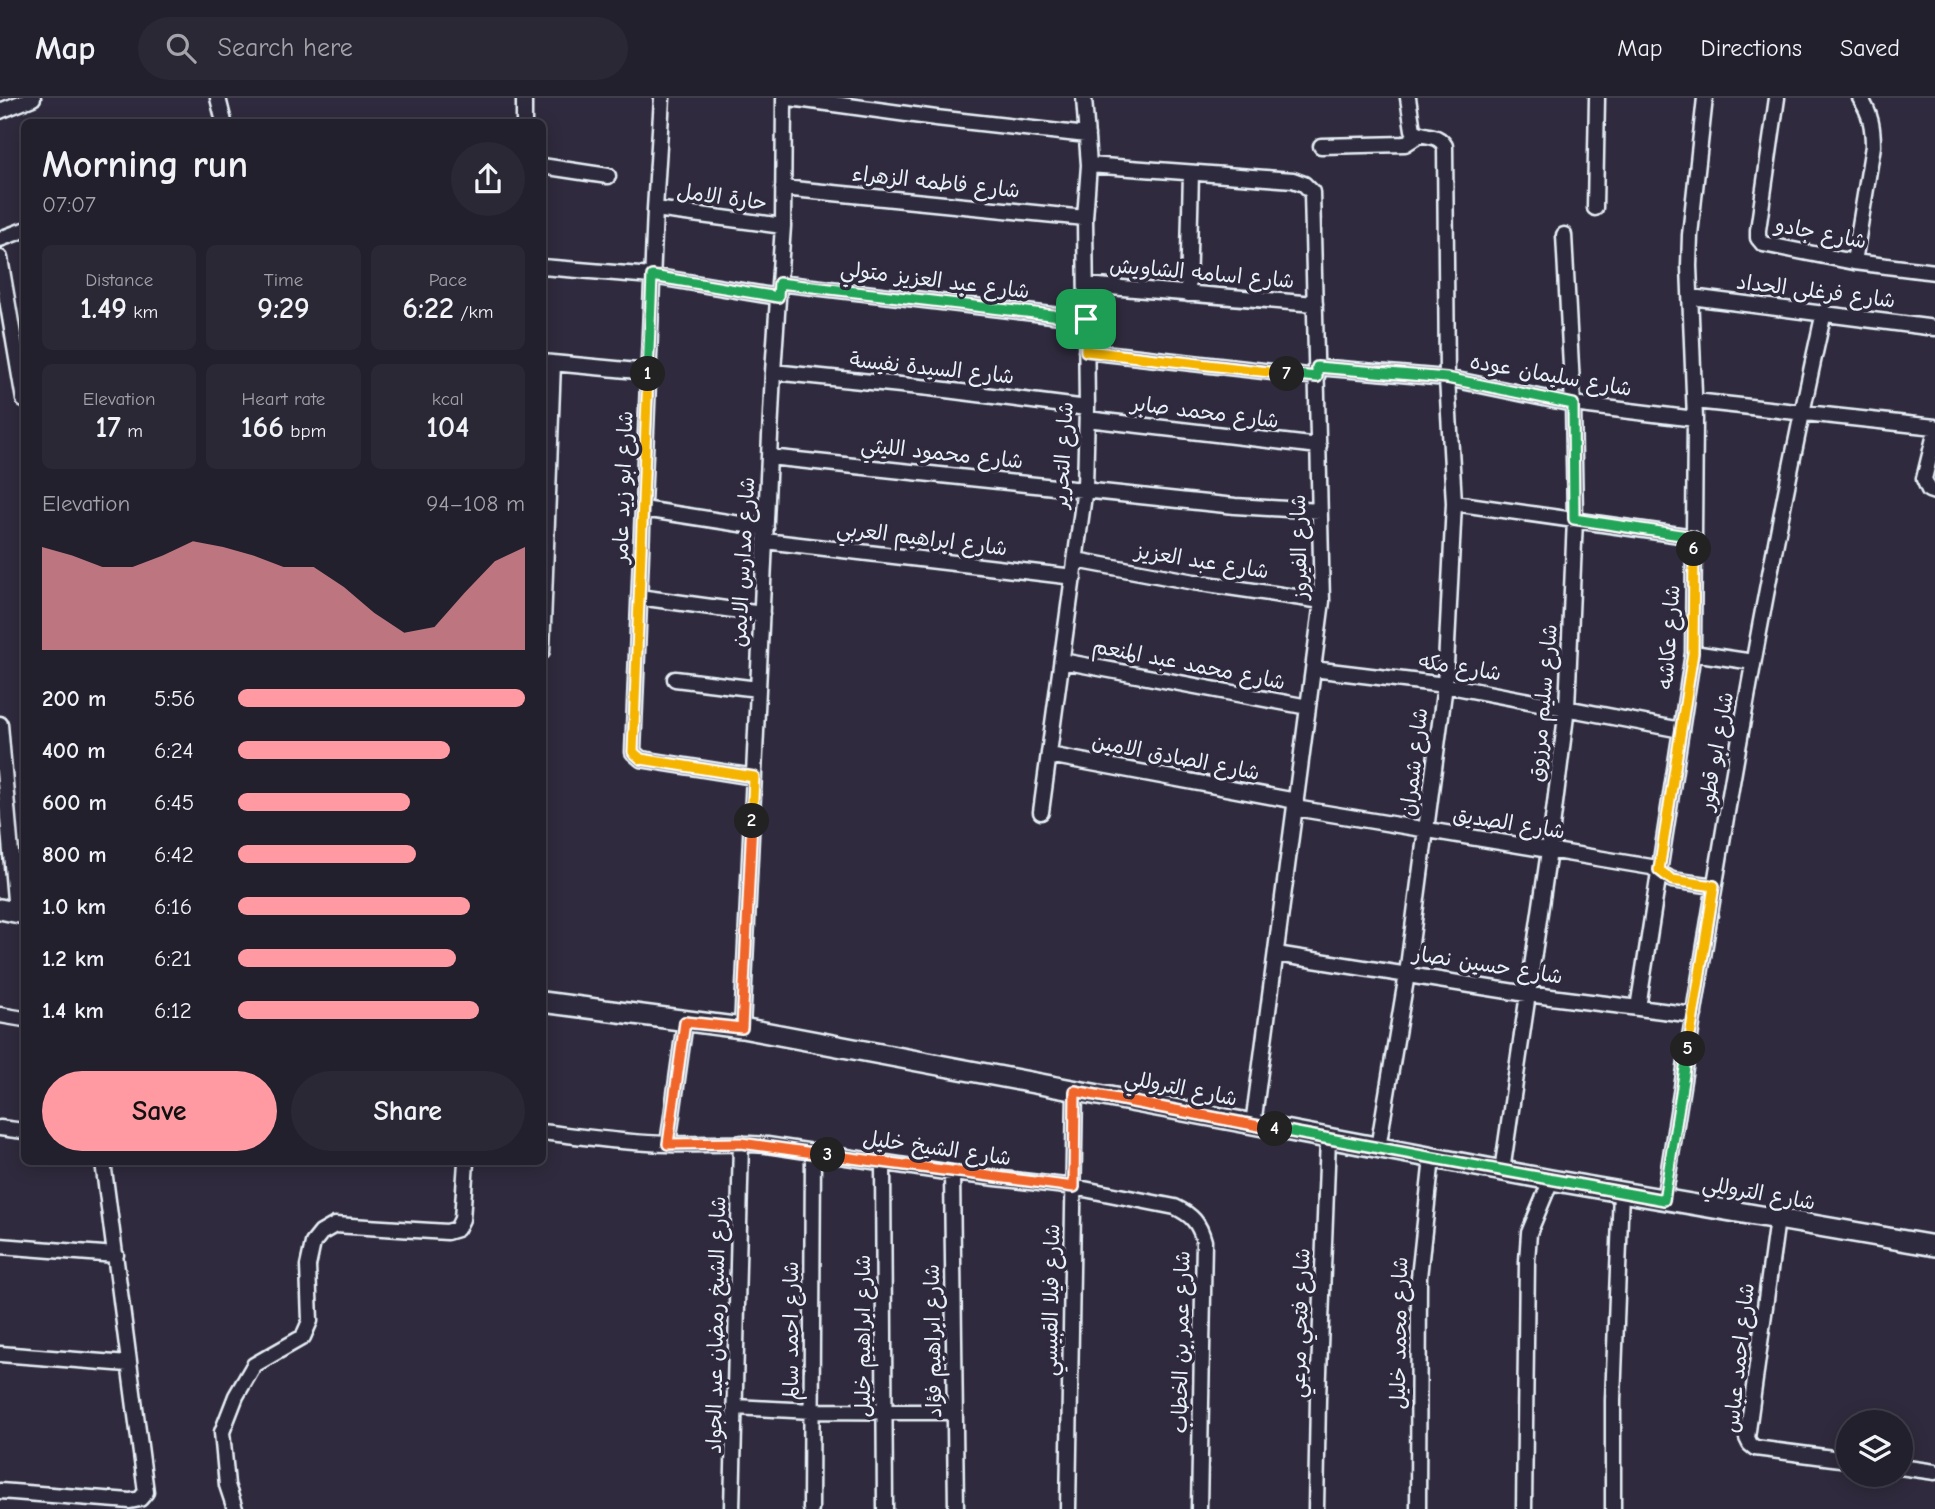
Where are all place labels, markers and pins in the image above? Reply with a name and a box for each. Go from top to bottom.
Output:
pin [1056,289,1116,349]
pin: 1 [630,356,666,392]
pin: 7 [1270,356,1304,392]
pin: 6 [1676,532,1712,566]
pin: 2 [734,804,770,838]
pin: 5 [1670,1032,1706,1066]
pin: 4 [1258,1112,1292,1146]
pin: 3 [810,1138,846,1172]

